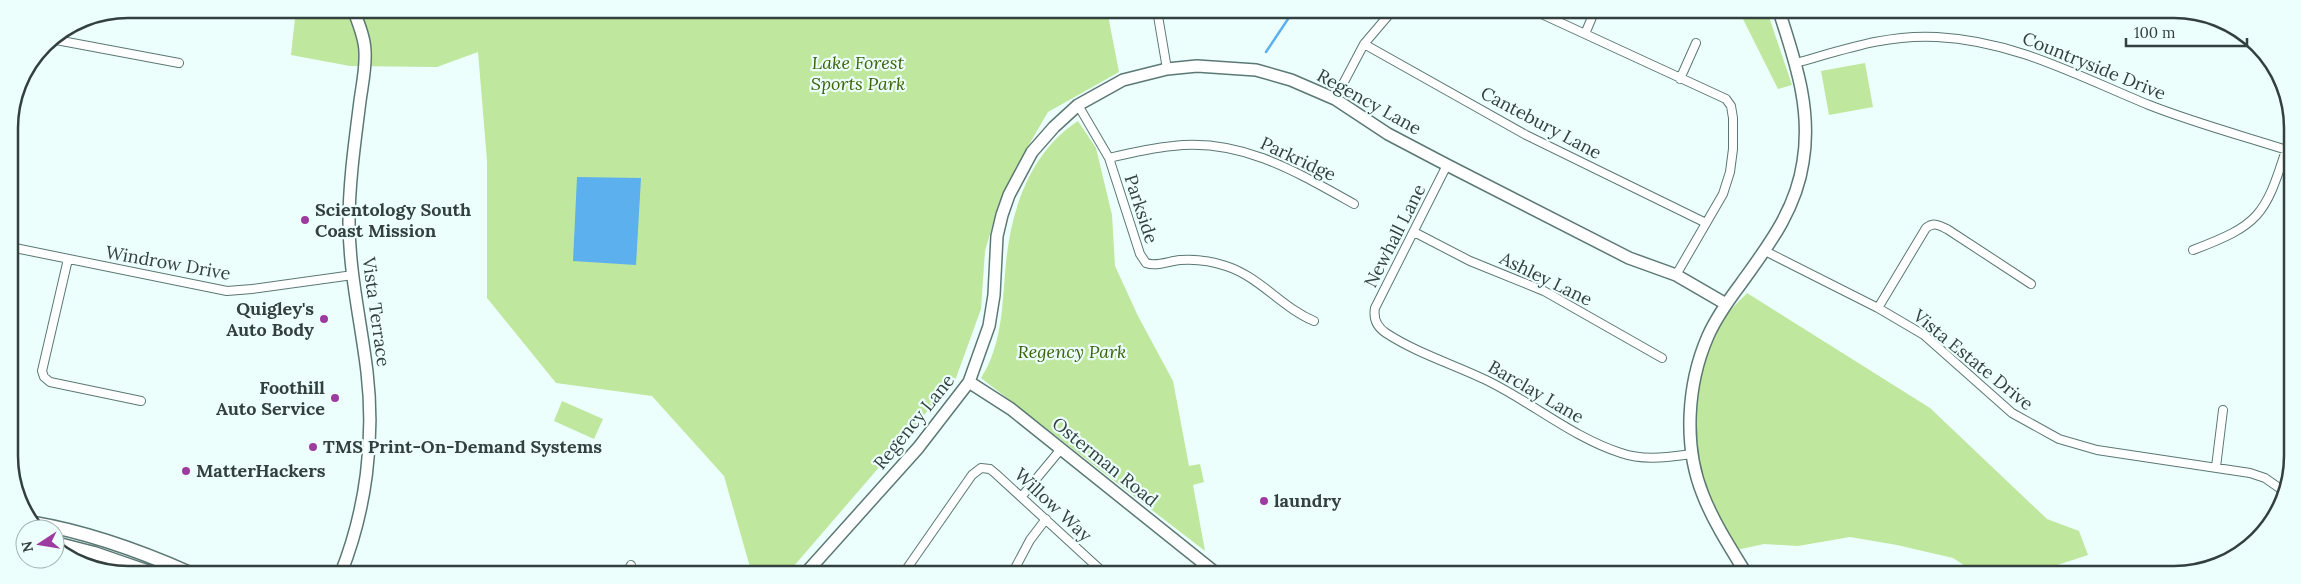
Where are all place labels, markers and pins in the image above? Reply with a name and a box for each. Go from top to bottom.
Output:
place label: Scientology South Coast Mission [315,198,471,242]
marker: Scientology South Coast Mission [299,214,311,226]
place label: Quigley's Auto Body [226,297,314,341]
marker: Quigley's Auto Body [318,313,330,325]
place label: Foothill Auto Service [216,376,325,420]
marker: Foothill Auto Service [329,392,341,404]
place label: TMS Print-On-Demand Systems [323,435,602,458]
marker: TMS Print-On-Demand Systems [307,441,319,453]
place label: MatterHackers [196,459,326,482]
marker: MatterHackers [180,465,192,477]
place label: laundry [1274,489,1341,512]
marker: laundry [1258,495,1270,507]

